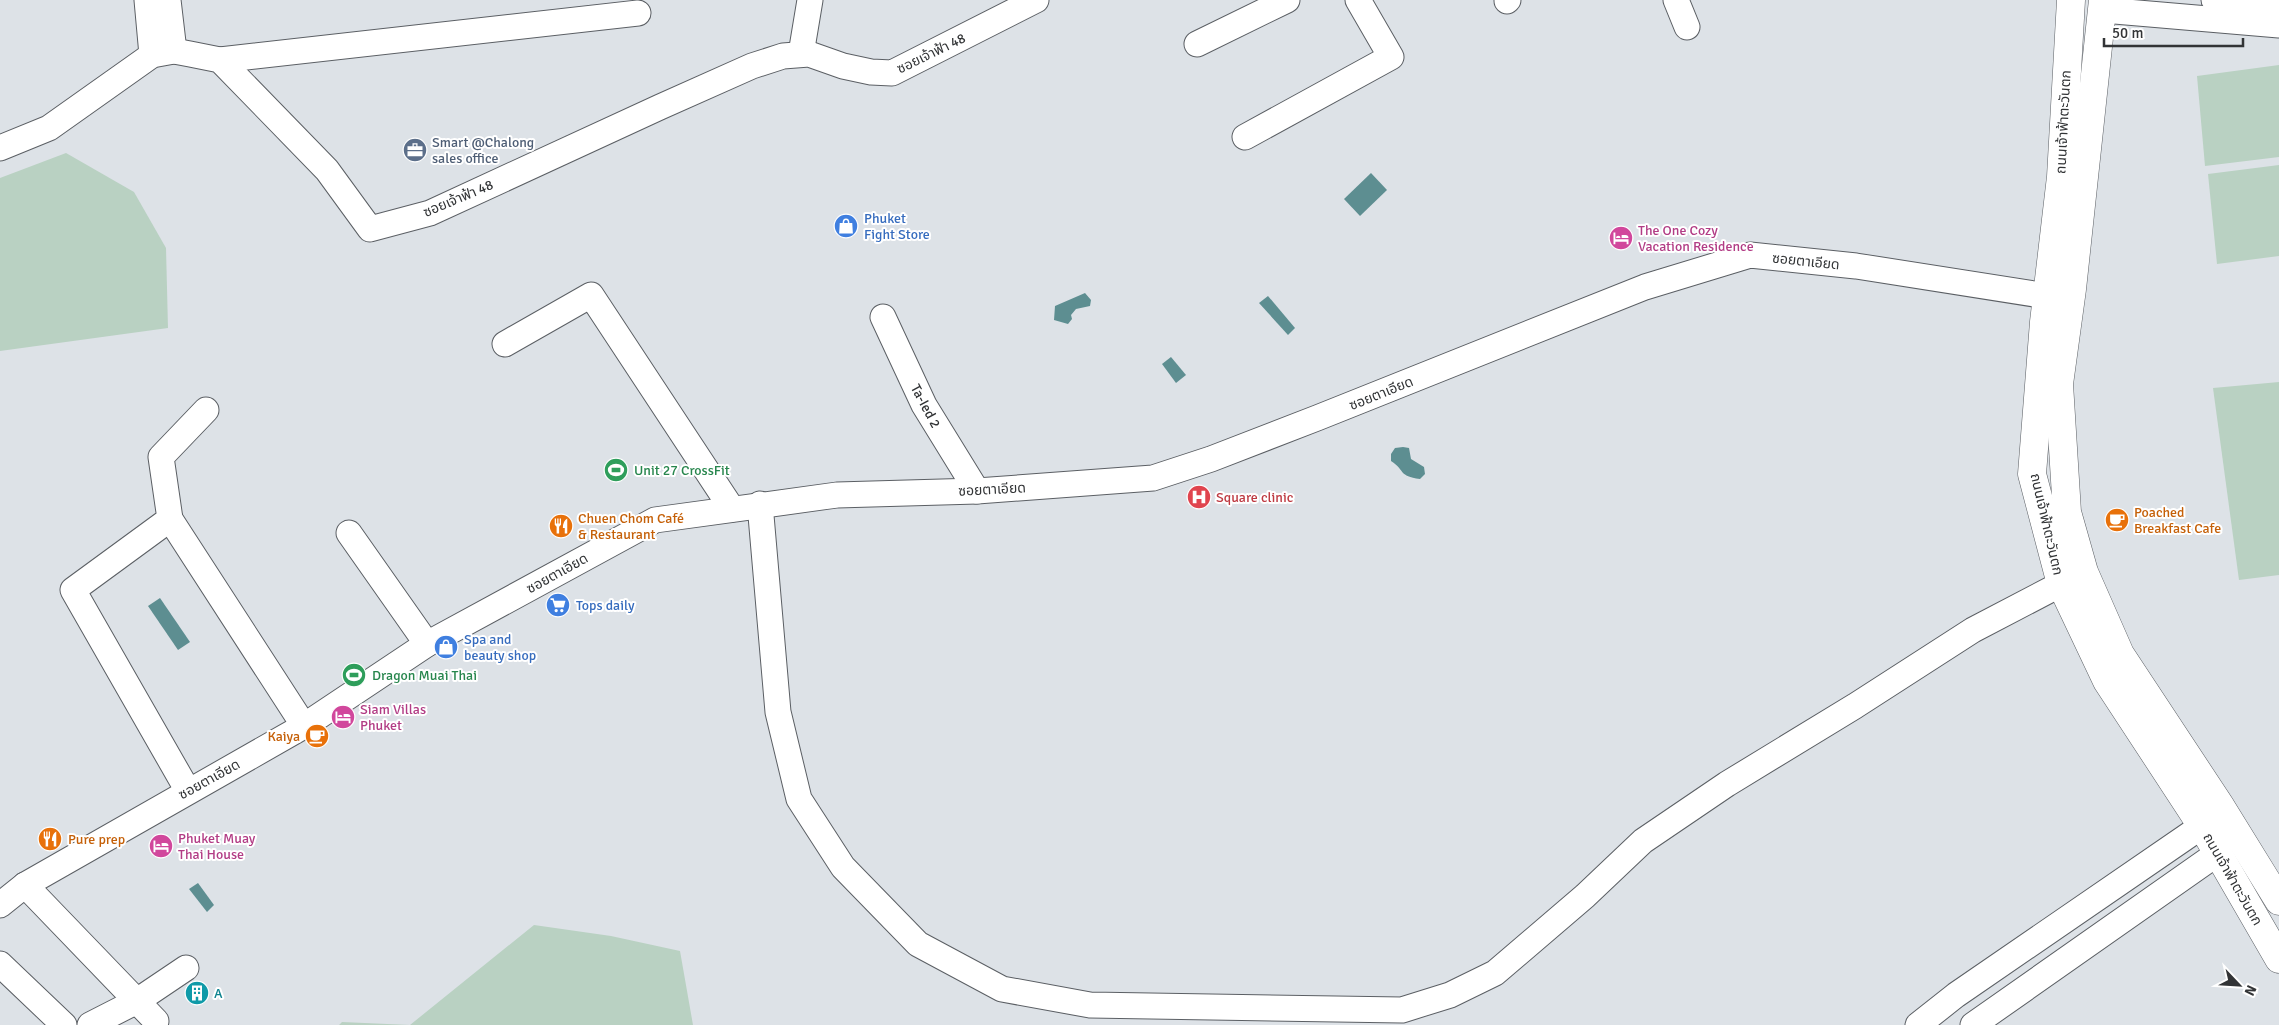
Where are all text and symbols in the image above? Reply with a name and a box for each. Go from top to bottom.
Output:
scale bar [2104,15,2243,47]
text: 50 m [2112,24,2143,42]
street label: ซอยเจ้าฟ้า 48 [894,29,968,77]
street label: ถนนเจ้าฟ้าตะวันตก [2052,70,2075,174]
place label: Smart @Chalong sales office [432,134,534,167]
office icon: Smart @Chalong sales office [402,137,428,163]
street label: ซอยเจ้าฟ้า 48 [421,176,496,221]
place label: Phuket Fight Store [864,210,930,243]
shop icon: Phuket Fight Store [833,213,859,239]
place label: The One Cozy Vacation Residence [1638,222,1754,255]
hotel icon: The One Cozy Vacation Residence [1608,225,1634,251]
street label: ซอยตาเอียด [1771,250,1841,273]
street label: ซอยตาเอียด [1347,373,1416,414]
street label: Ta-Ied 2 [907,381,944,431]
sports icon: Unit 27 CrossFit [603,457,629,483]
place label: Unit 27 CrossFit [634,462,730,479]
street label: ถนนเจ้าฟ้าตะวันตก [2027,471,2067,577]
street label: ซอยตาเอียด [958,479,1026,500]
hospital icon: Square clinic [1186,484,1212,510]
place label: Square clinic [1216,489,1294,506]
place label: Poached Breakfast Cafe [2134,504,2221,537]
cafe icon: Poached Breakfast Cafe [2104,507,2130,533]
place label: Chuen Chom Café & Restaurant [578,510,684,543]
restaurant icon: Chuen Chom Café & Restaurant [548,513,574,539]
street label: ซอยตาเอียด [524,550,591,597]
supermarket icon: Tops daily [545,592,571,618]
place label: Tops daily [576,597,635,614]
place label: Spa and beauty shop [464,631,536,664]
shop icon: Spa and beauty shop [433,634,459,660]
sports icon: Dragon Muai Thai [341,662,367,688]
place label: Dragon Muai Thai [372,667,477,684]
place label: Siam Villas Phuket [360,701,426,734]
hotel icon: Siam Villas Phuket [330,704,356,730]
cafe icon: Kaiya [304,723,330,749]
place label: Kaiya [267,728,300,745]
street label: ซอยตาเอียด [176,756,243,803]
restaurant icon: Pure prep [37,826,63,852]
place label: Phuket Muay Thai House [178,830,256,863]
street label: ถนนเจ้าฟ้าตะวันตก [2199,830,2266,929]
place label: Pure prep [68,831,125,848]
hotel icon: Phuket Muay Thai House [148,833,174,859]
north arrow [2214,960,2264,1010]
building icon: A [184,980,210,1006]
text: N [2241,982,2260,998]
place label: A [214,985,223,1002]

